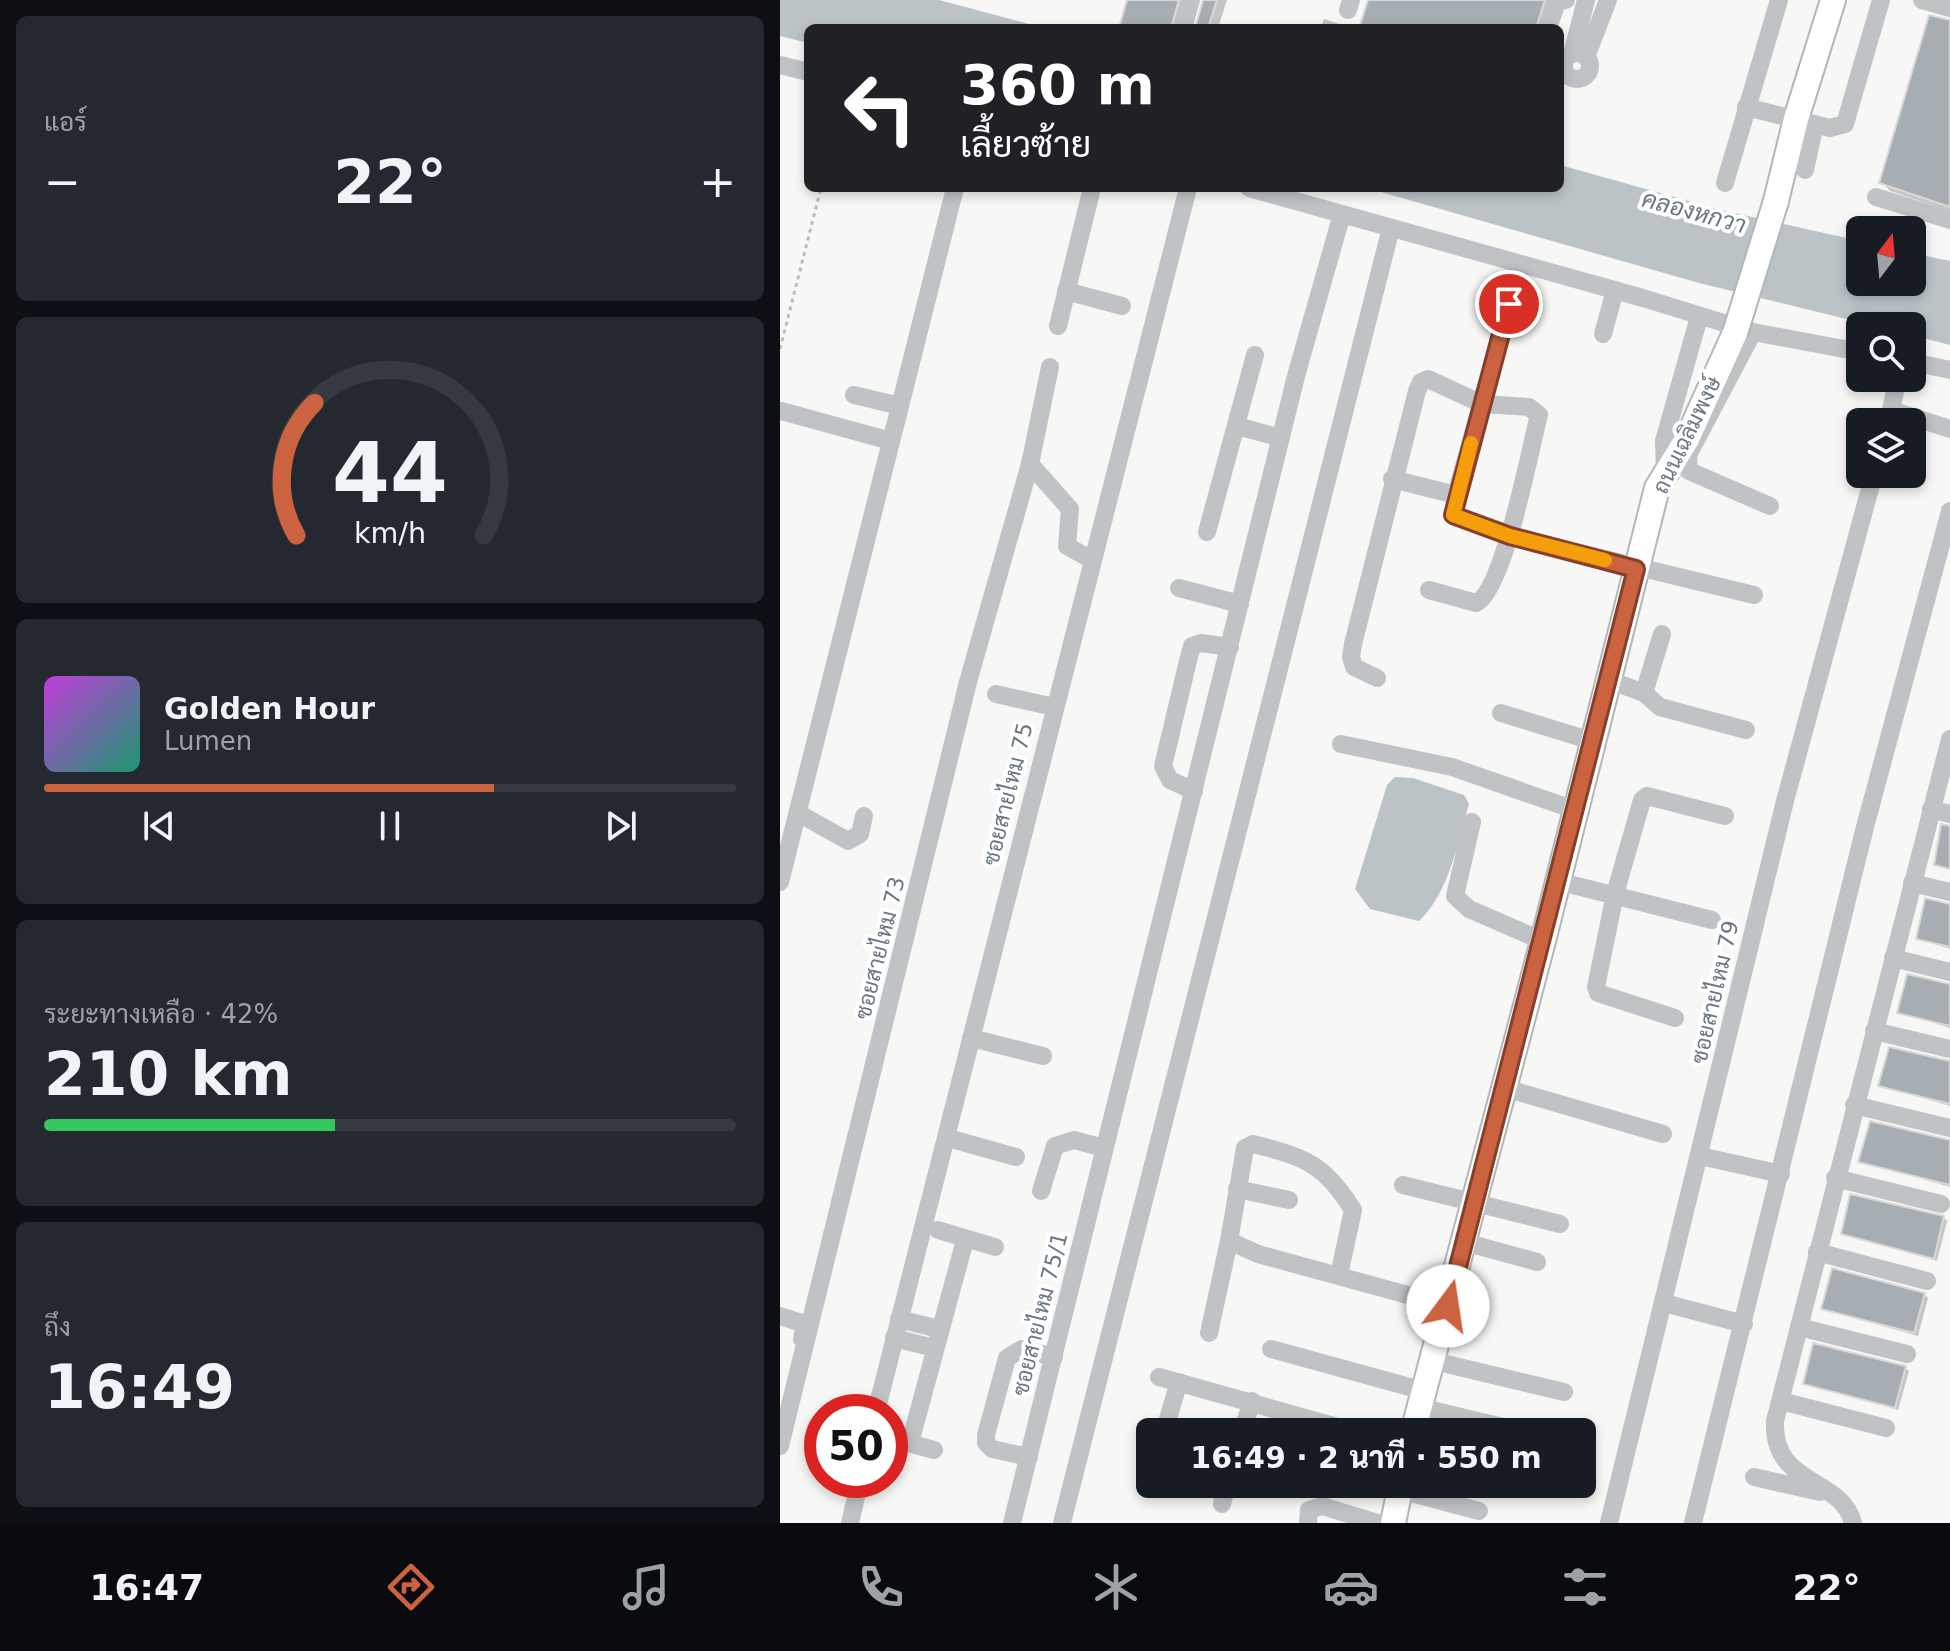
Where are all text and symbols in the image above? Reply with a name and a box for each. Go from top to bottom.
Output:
text: 360 m [960,52,1155,117]
icon: left [828,56,932,160]
text: แอร์ [44,107,87,137]
text: เลี้ยวซ้าย [960,124,1091,165]
text: 22° [333,147,447,217]
text: − [44,156,81,207]
text: + [699,156,736,207]
water label: คลองหกวา [1639,185,1749,239]
north arrow [1846,216,1926,296]
map controls [1846,216,1926,488]
pin [1475,270,1543,338]
icon: arrive [1487,282,1531,326]
button: search [1846,312,1926,392]
street label: ถนนเฉลิมพงษ์ [1646,371,1727,498]
button: layers [1846,408,1926,488]
text: 44 [332,425,448,522]
text: km/h [354,516,426,550]
text: Golden Hour [164,691,375,726]
street label: ซอยสายไหม 75 [976,720,1038,868]
text: Lumen [164,726,252,756]
icon: previous [137,804,181,848]
icon: pause [368,804,412,848]
icon: next [599,804,643,848]
street label: ซอยสายไหม 73 [848,874,910,1022]
street label: ซอยสายไหม 79 [1684,918,1744,1066]
text: ระยะทางเหลือ · 42% [44,999,278,1029]
text: 210 km [44,1039,293,1109]
street label: ซอยสายไหม 75/1 [1006,1229,1072,1398]
position arrow [1406,1264,1490,1348]
text: ถึง [44,1312,71,1342]
text: 16:49 [44,1352,235,1422]
speed limit sign: 50 [804,1394,908,1498]
text: 16:49 · 2 นาที · 550 m [1190,1440,1542,1475]
icon: directions [383,1559,439,1615]
icon: music [618,1559,674,1615]
icon: phone [853,1559,909,1615]
icon: climate [1088,1559,1144,1615]
icon: car [1323,1559,1379,1615]
icon: filters [1557,1559,1613,1615]
text: 16:47 [89,1567,204,1608]
text: 22° [1792,1567,1861,1608]

